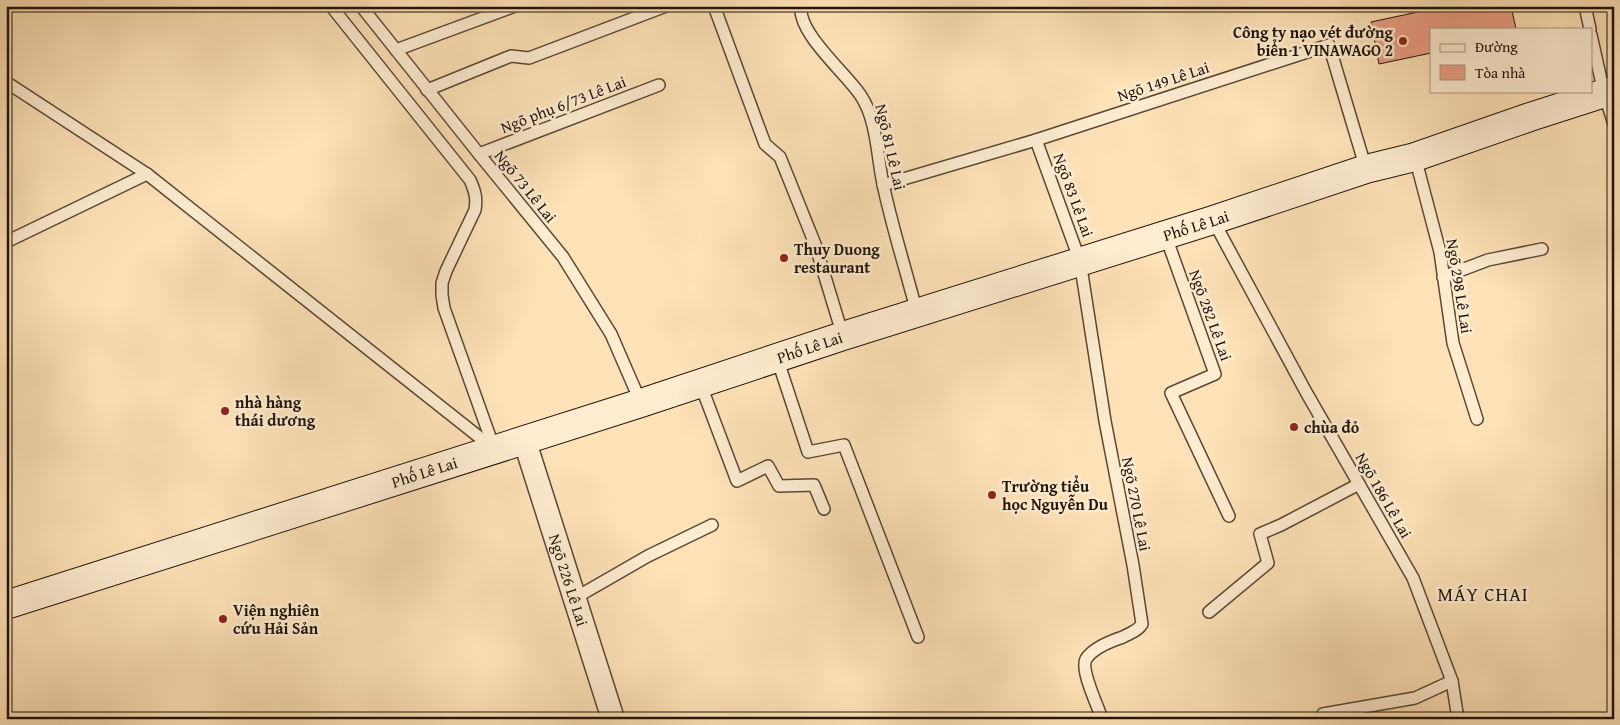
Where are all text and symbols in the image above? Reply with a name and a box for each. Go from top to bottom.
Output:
place label: Công ty nạo vét đường biển 1 VINAWAGO 2 [1233,20,1394,62]
legend [1430,28,1592,92]
marker: Công ty nạo vét đường biển 1 VINAWAGO 2 [1397,35,1409,47]
text: Đường [1475,36,1518,57]
street label: Ngõ 149 Lê Lai [1114,55,1213,107]
text: Tòa nhà [1475,62,1525,83]
street label: Ngõ phụ 6/73 Lê Lai [497,69,630,139]
street label: Ngõ 81 Lê Lai [869,102,913,193]
street label: Ngõ 73 Lê Lai [489,144,563,228]
street label: Ngõ 83 Lê Lai [1048,150,1100,241]
street label: Phố Lê Lai [1160,203,1233,247]
place label: Thuy Duong restaurant [794,237,880,279]
street label: Ngõ 298 Lê Lai [1441,237,1479,336]
marker: Thuy Duong restaurant [778,252,790,264]
street label: Ngõ 282 Lê Lai [1183,266,1239,364]
street label: Phố Lê Lai [774,325,846,369]
place label: nhà hàng thái dương [235,390,316,432]
marker: nhà hàng thái dương [219,405,231,417]
place label: chùa đỏ [1304,415,1360,439]
marker: chùa đỏ [1288,421,1300,433]
street label: Ngõ 186 Lê Lai [1350,448,1419,543]
street label: Phố Lê Lai [388,450,461,494]
street label: Ngõ 270 Lê Lai [1116,455,1158,554]
place label: Trường tiểu học Nguyễn Du [1002,474,1109,516]
marker: Trường tiểu học Nguyễn Du [986,489,998,501]
street label: Ngõ 226 Lê Lai [543,531,595,630]
district label: MÁY CHAI [1438,580,1529,608]
place label: Viện nghiên cứu Hải Sản [233,598,320,640]
marker: Viện nghiên cứu Hải Sản [217,613,229,625]

